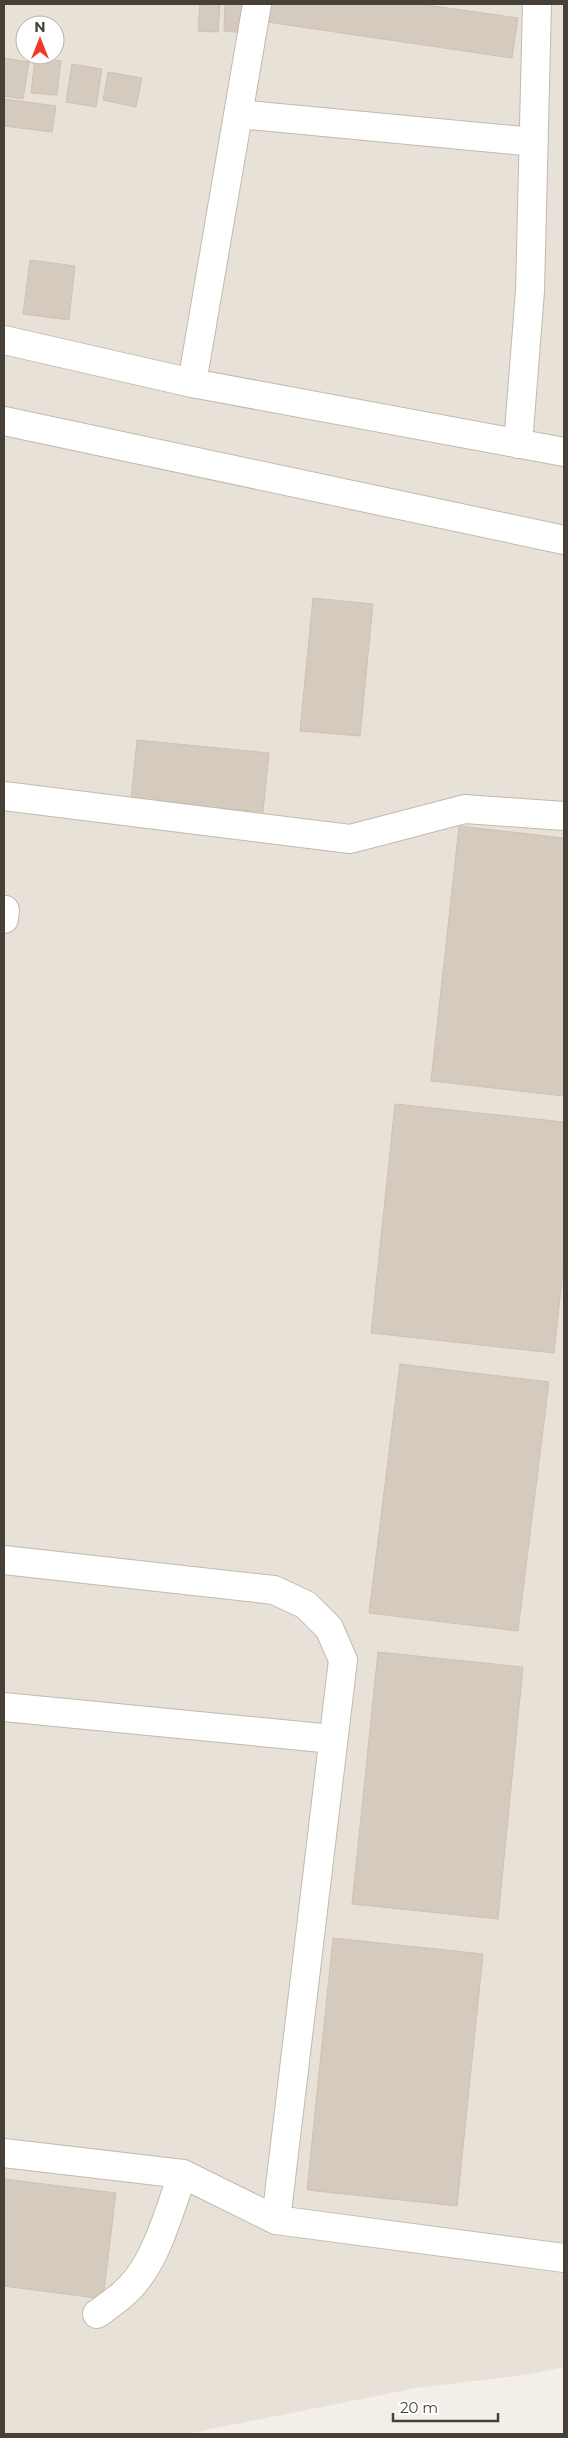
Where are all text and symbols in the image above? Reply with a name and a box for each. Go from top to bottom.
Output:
north arrow [15,15,65,65]
text: N [34,18,46,36]
scale bar [393,2390,498,2422]
text: 20 m [400,2398,438,2417]

